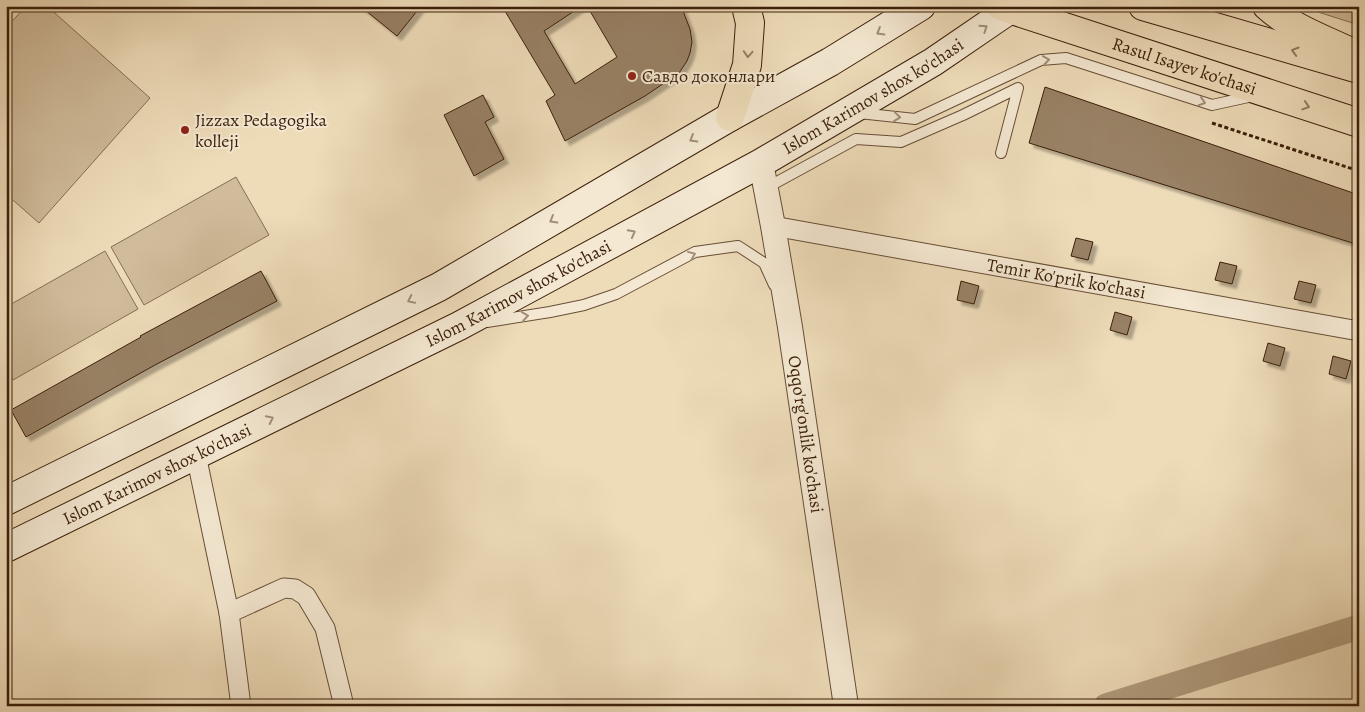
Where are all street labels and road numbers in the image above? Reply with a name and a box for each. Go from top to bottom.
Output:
street label: Rasul Isayev ko'chasi [1109,31,1260,101]
street label: Islom Karimov shox ko'chasi [778,33,968,160]
street label: Islom Karimov shox ko'chasi [421,234,615,353]
street label: Temir Ko'prik ko'chasi [985,253,1148,305]
street label: Oqqo'rg'onlik ko'chasi [782,354,829,515]
street label: Islom Karimov shox ko'chasi [58,418,255,530]

